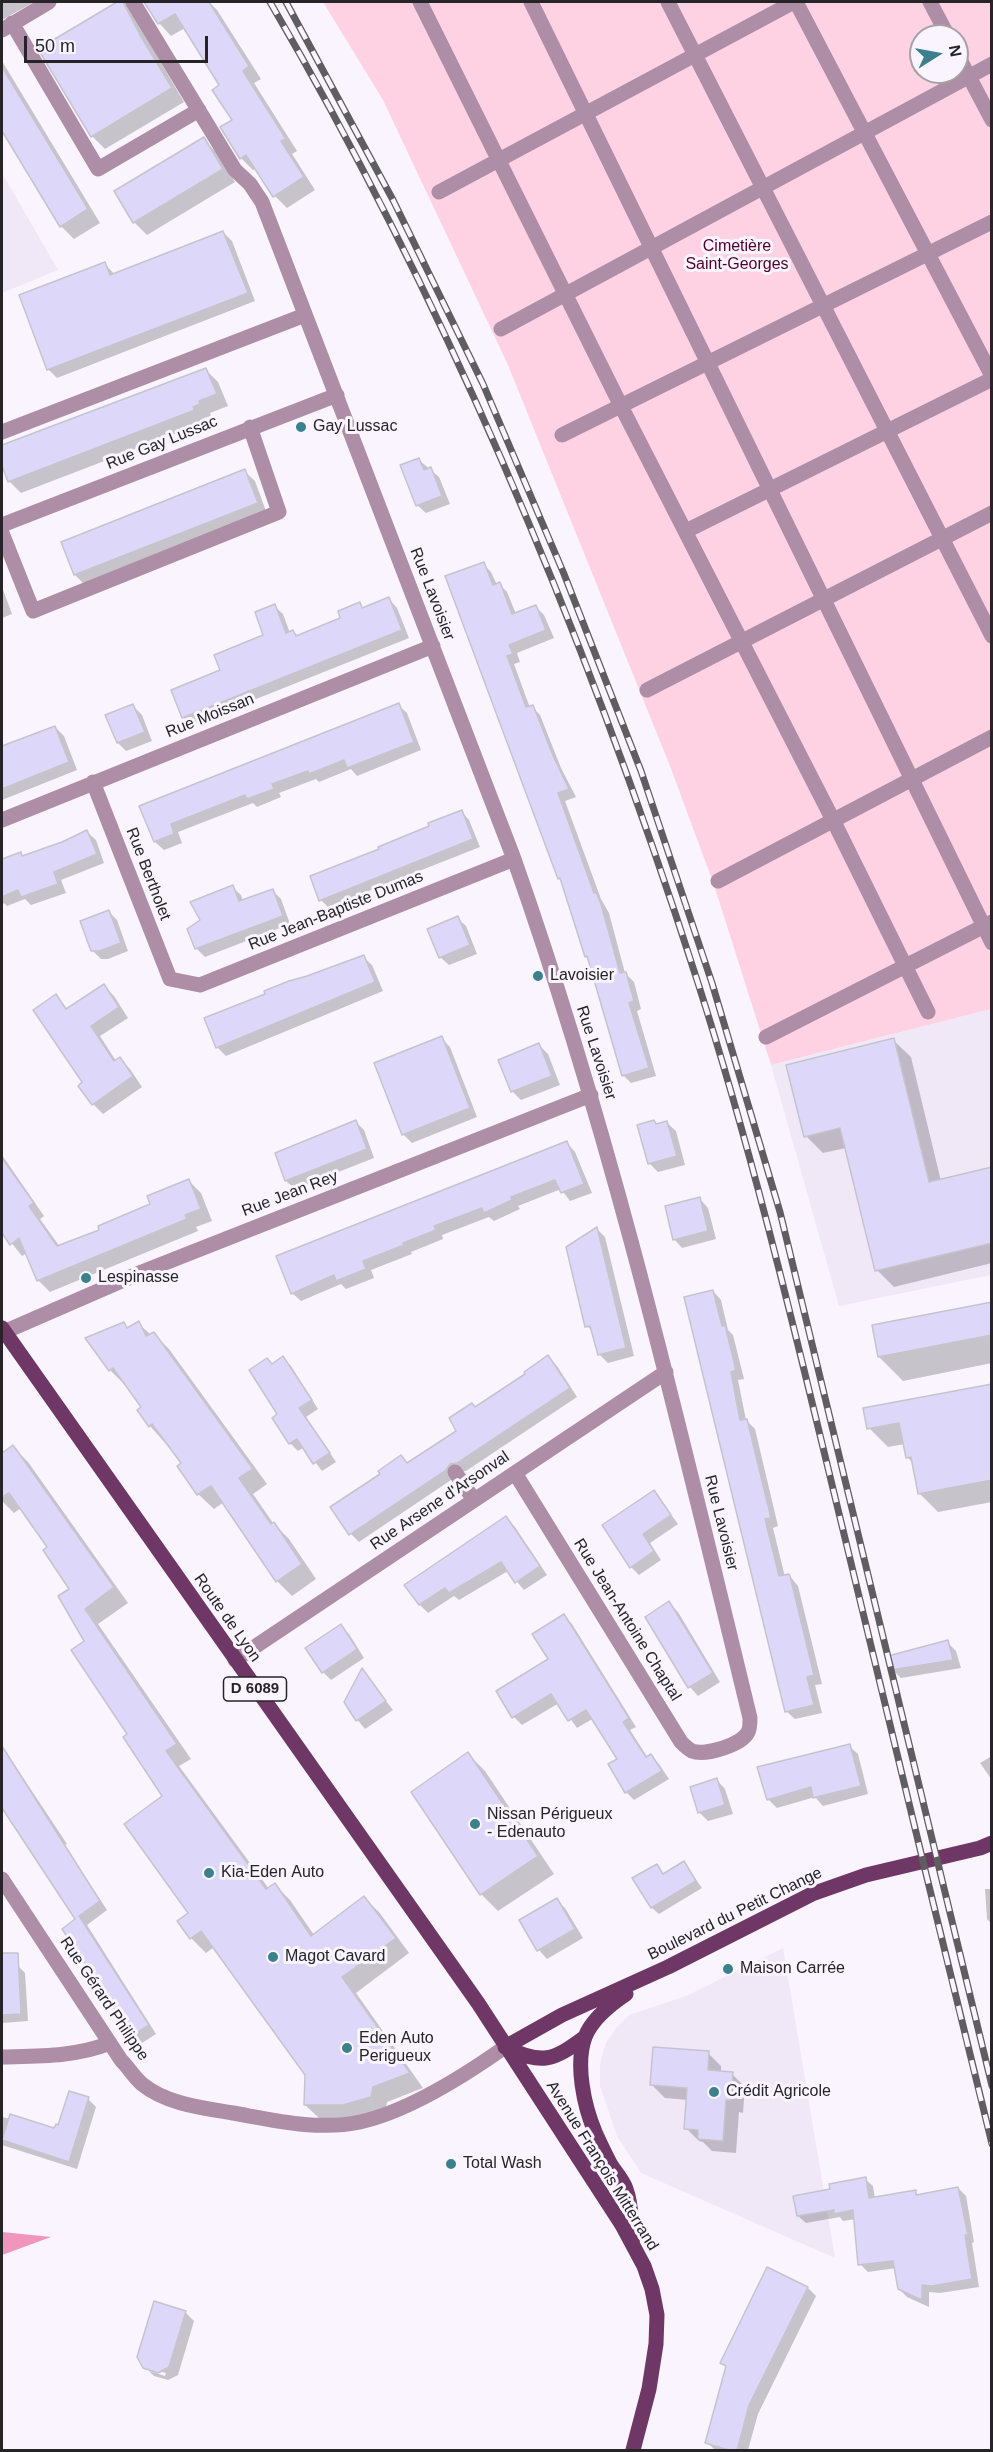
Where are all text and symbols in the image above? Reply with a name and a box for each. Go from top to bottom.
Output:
scale bar [27,24,212,62]
north arrow [909,24,969,84]
text: 50 m [35,36,75,56]
text: N [946,44,965,58]
park label: Cimetière Saint-Georges [685,237,789,275]
street label: Rue Gay Lussac [104,412,220,474]
place label: Gay Lussac [313,417,397,437]
marker: Gay Lussac [294,420,308,434]
street label: Rue Lavoisier [406,545,458,643]
street label: Rue Moissan [163,690,257,742]
street label: Rue Bertholet [122,825,174,923]
street label: Rue Jean-Baptiste Dumas [246,867,426,955]
place label: Lavoisier [550,966,614,986]
marker: Lavoisier [531,969,545,983]
street label: Rue Lavoisier [572,1004,620,1102]
street label: Rue Jean Rey [239,1167,341,1221]
place label: Lespinasse [98,1268,179,1288]
marker: Lespinasse [79,1271,93,1285]
street label: Rue Arsene d'Arsonval [367,1447,513,1555]
street label: Rue Lavoisier [700,1473,742,1573]
street label: Rue Jean-Antoine Chaptal [569,1535,685,1705]
street label: Route de Lyon [189,1570,265,1666]
road number: D 6089 [224,1677,286,1701]
place label: Nissan Périgueux - Edenauto [487,1805,612,1843]
marker: Nissan Périgueux - Edenauto [468,1817,482,1831]
place label: Kia-Eden Auto [221,1863,324,1883]
street label: Boulevard du Petit Change [645,1863,825,1965]
marker: Kia-Eden Auto [202,1866,216,1880]
street label: Rue Gérard Philippe [56,1934,152,2064]
place label: Magot Cavard [285,1947,385,1967]
marker: Magot Cavard [266,1950,280,1964]
place label: Maison Carrée [740,1959,845,1979]
marker: Maison Carrée [721,1962,735,1976]
place label: Eden Auto Perigueux [359,2029,434,2067]
marker: Eden Auto Perigueux [340,2041,354,2055]
street label: Avenue François Mitterrand [542,2078,662,2254]
place label: Crédit Agricole [726,2082,831,2102]
marker: Crédit Agricole [707,2085,721,2099]
place label: Total Wash [463,2154,542,2174]
marker: Total Wash [444,2157,458,2171]

